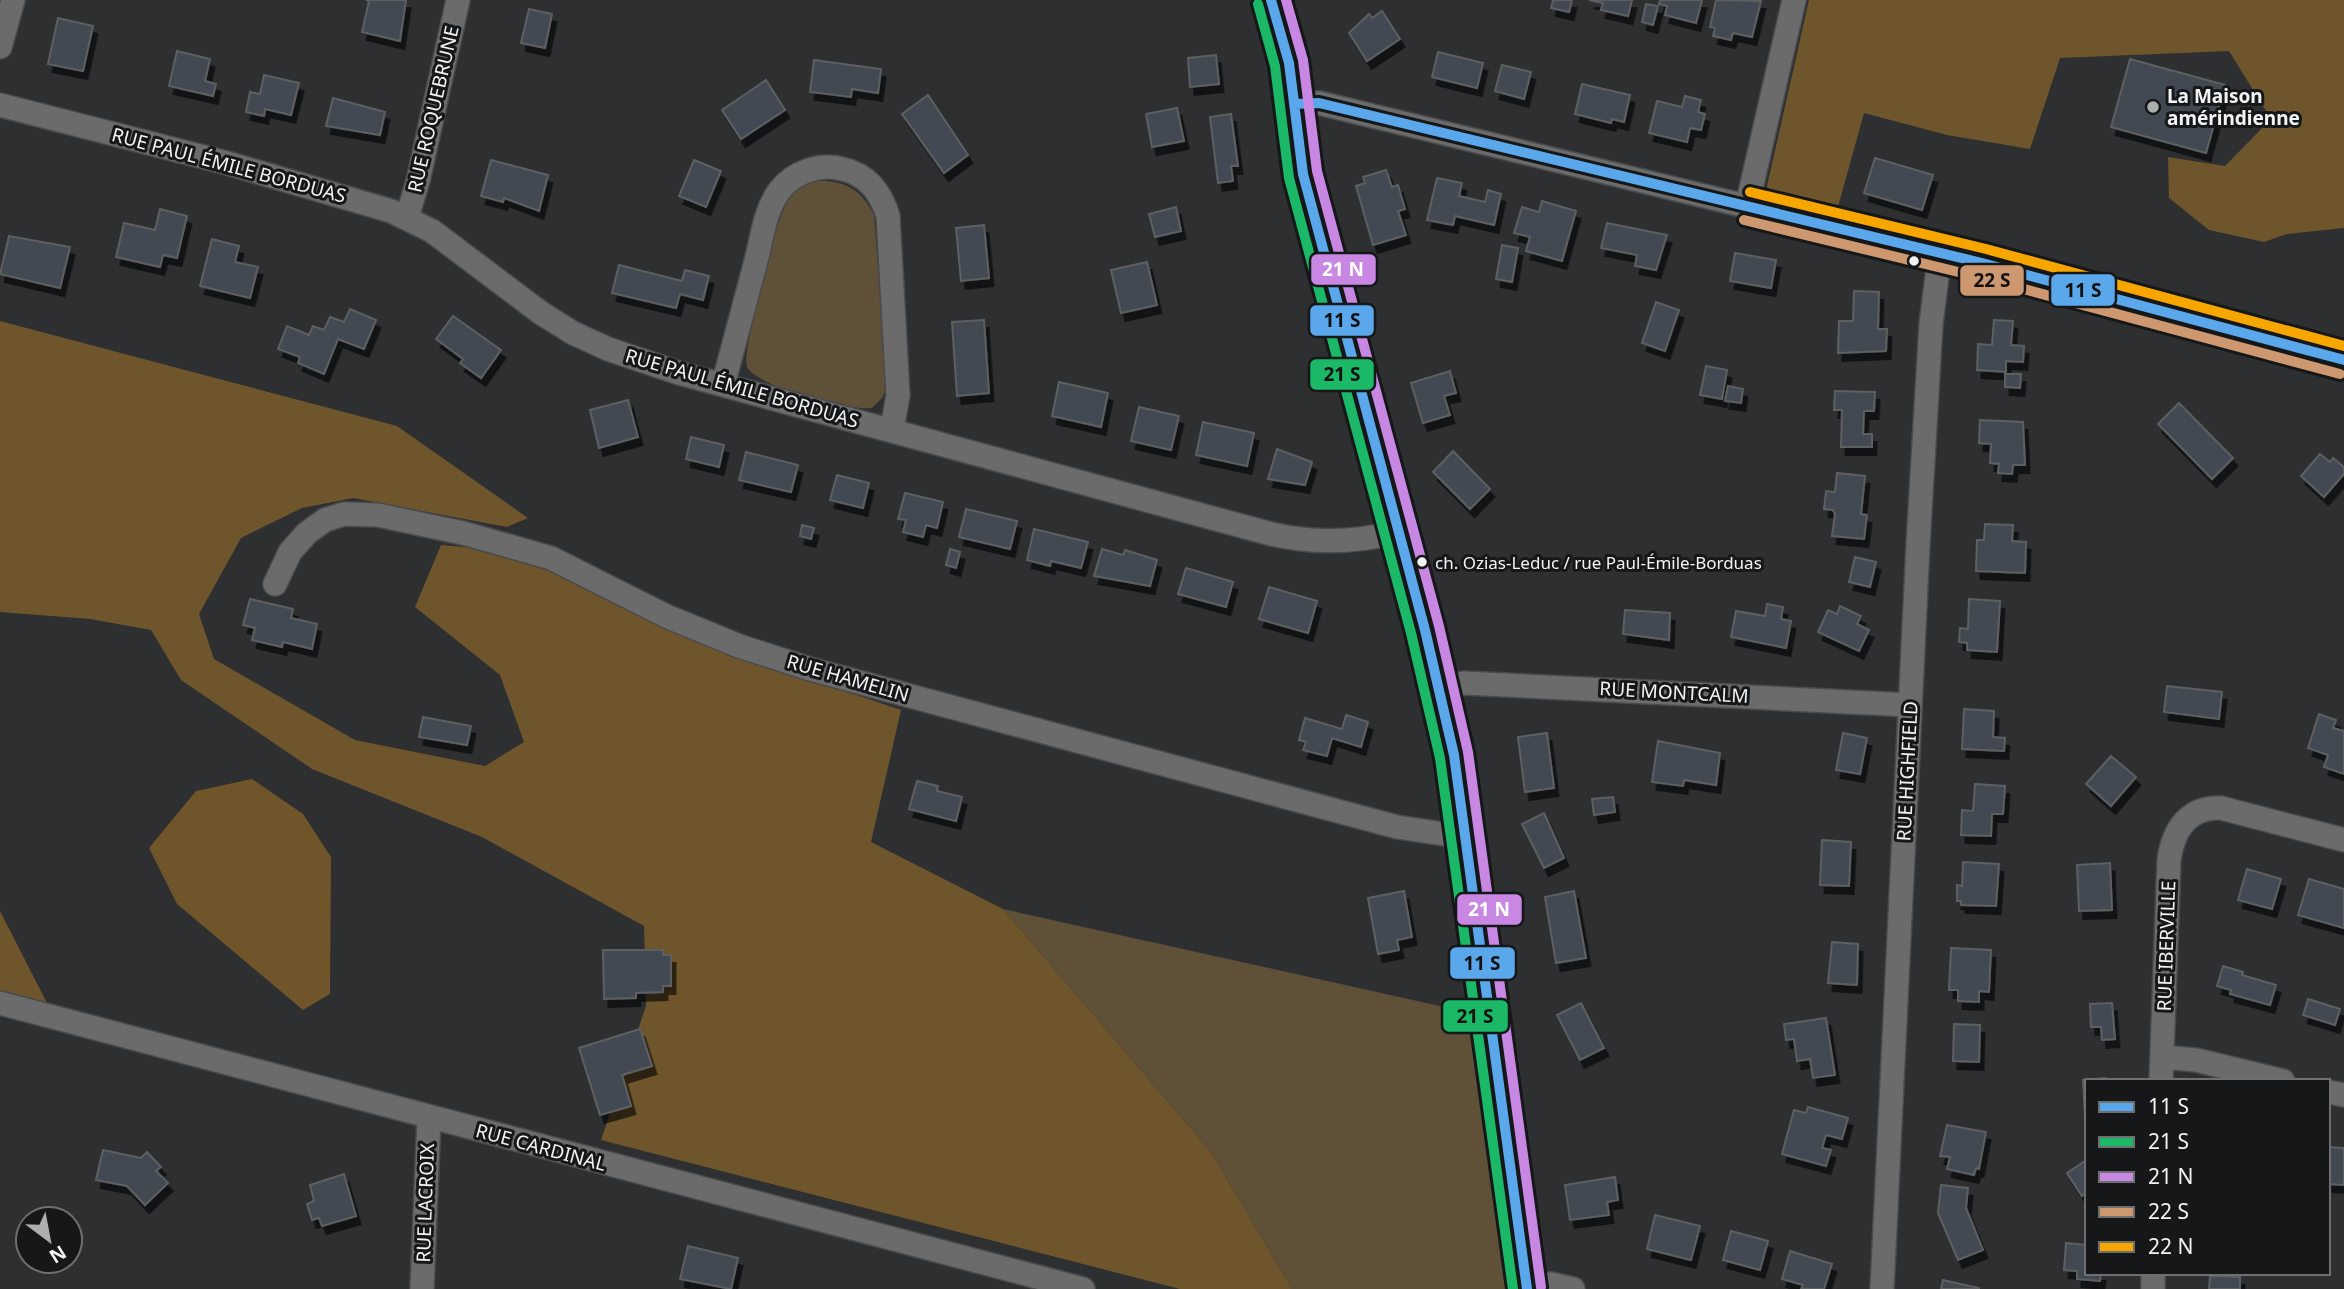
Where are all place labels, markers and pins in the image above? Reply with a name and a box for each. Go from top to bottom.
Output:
place label: La Maison amérindienne [2167,83,2300,131]
marker: La Maison amérindienne [2145,99,2161,115]
unlabelled marker [1907,254,1921,268]
place label: ch. Ozias-Leduc / rue Paul-Émile-Borduas [1435,551,1762,574]
marker: ch. Ozias-Leduc / rue Paul-Émile-Borduas [1415,555,1429,569]

